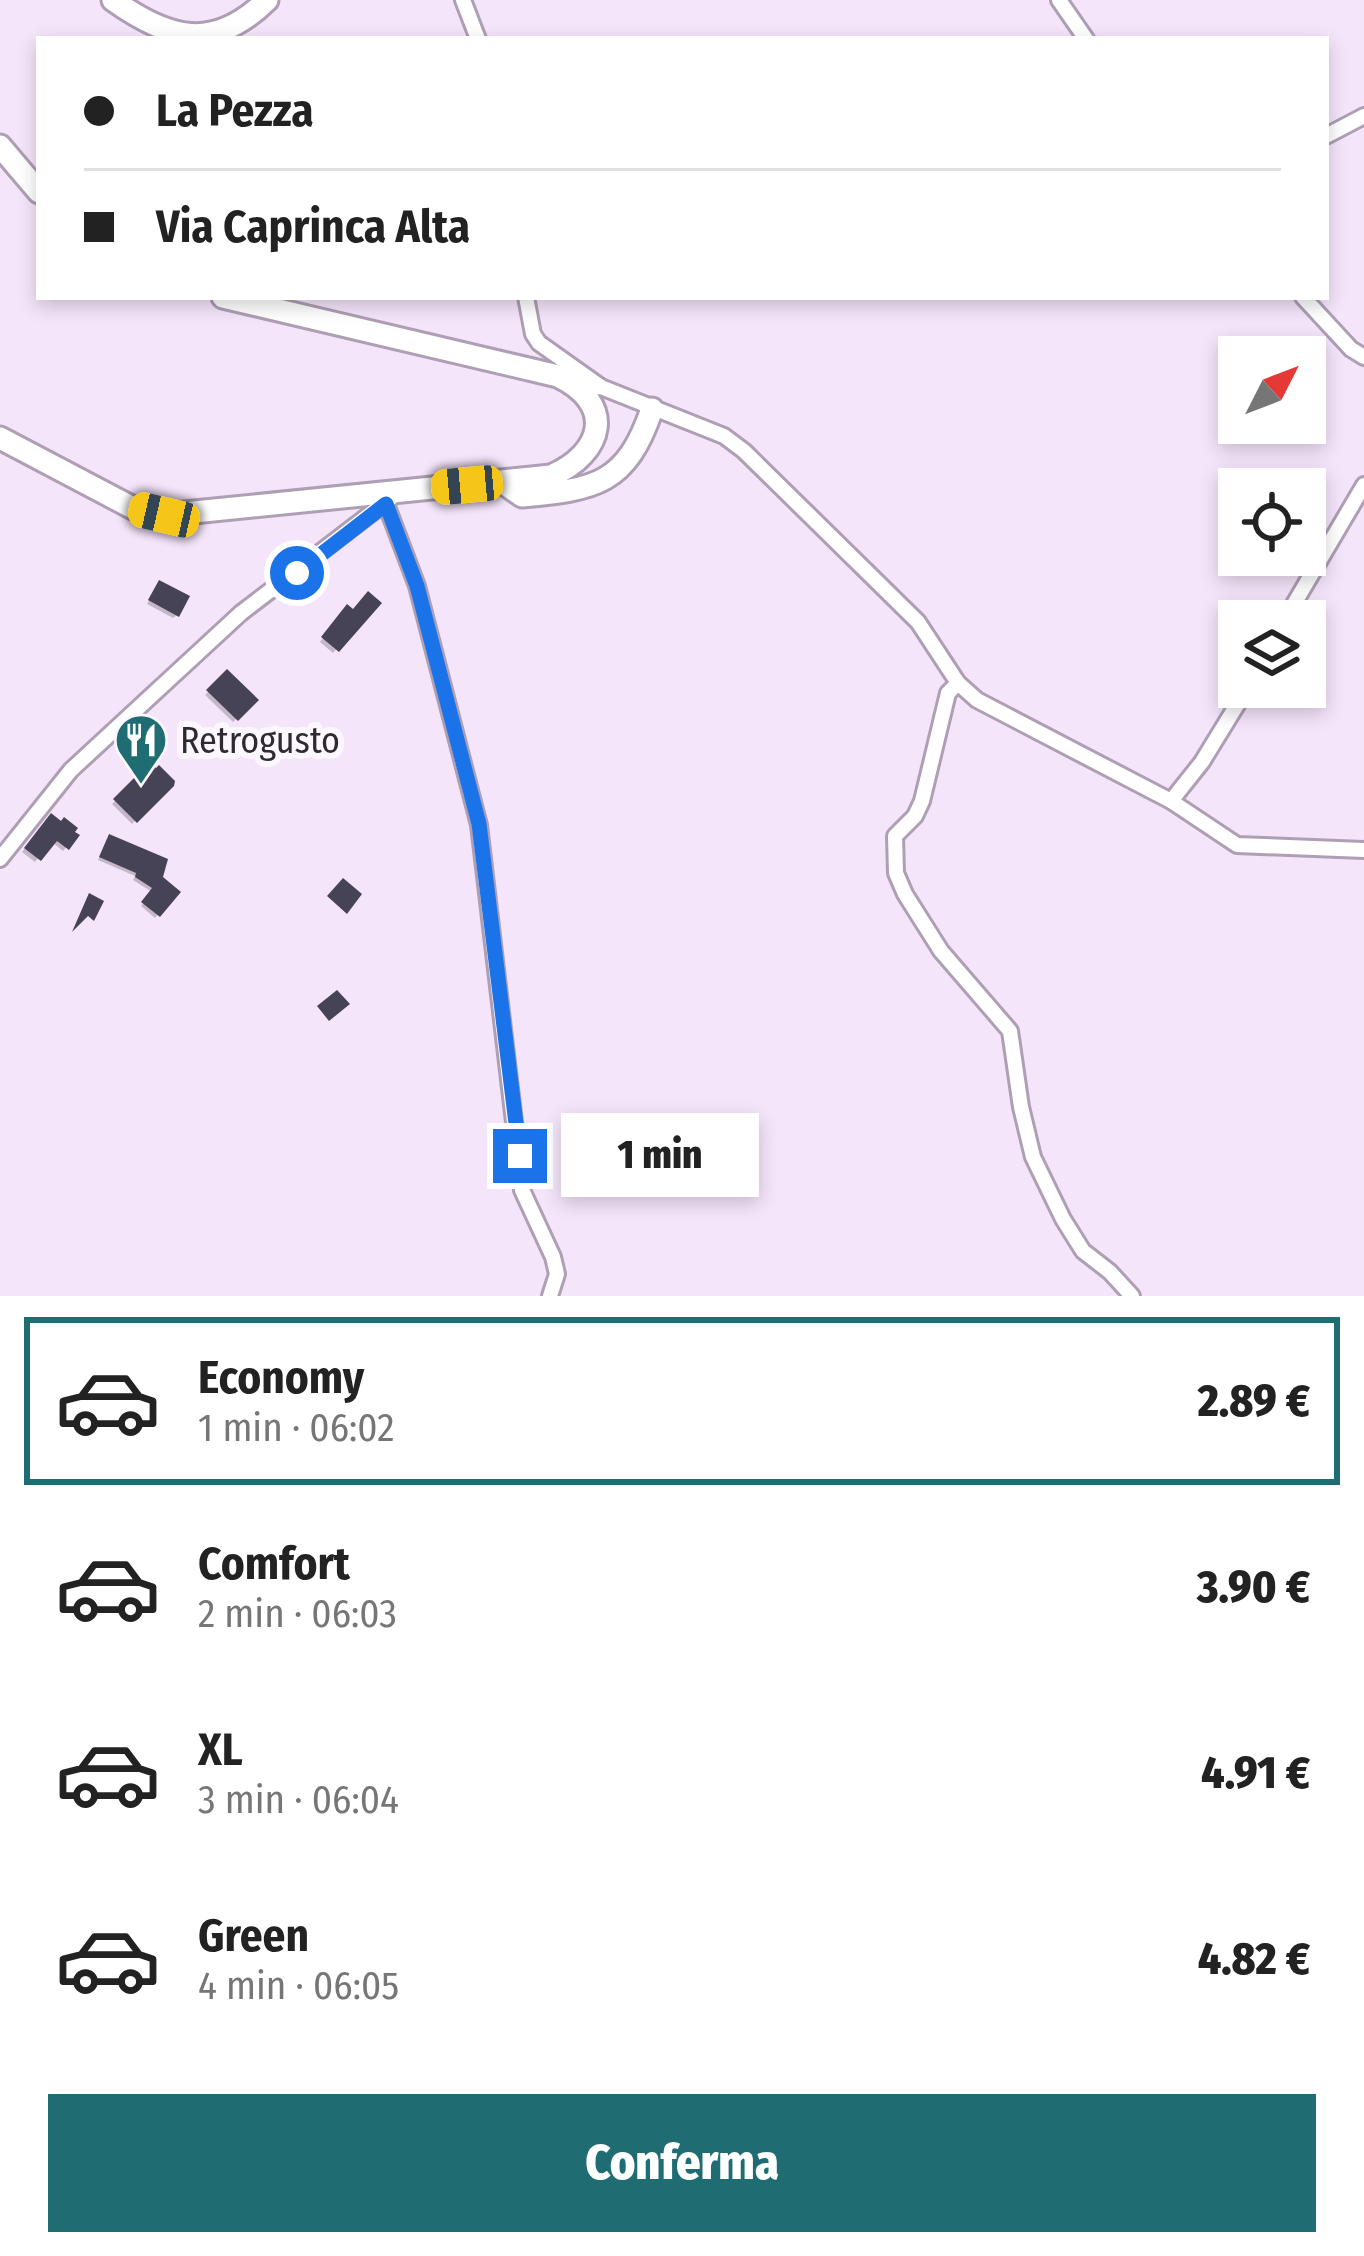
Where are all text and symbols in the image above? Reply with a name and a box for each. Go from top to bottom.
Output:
text: La Pezza [156,84,314,138]
text: Via Caprinca Alta [156,200,470,254]
north arrow [1218,336,1326,444]
map controls [1218,336,1326,708]
car [430,464,504,506]
button: locate [1218,468,1326,576]
car [125,489,203,541]
route start [270,546,324,600]
button: layers [1218,600,1326,708]
restaurant icon: Retrogusto [113,712,169,786]
place label: Retrogusto [180,719,340,763]
callout: 1 min [562,1114,760,1198]
route end [493,1129,547,1183]
text: 1 min [618,1132,702,1178]
icon: car [54,1347,162,1455]
text: Economy [198,1351,364,1405]
text: 2.89 € [1198,1374,1310,1428]
text: 1 min · 06:02 [198,1405,394,1451]
icon: car [54,1533,162,1641]
text: Comfort [198,1537,350,1591]
text: 3.90 € [1197,1560,1310,1614]
text: 2 min · 06:03 [198,1591,397,1637]
icon: car [54,1719,162,1827]
text: XL [198,1723,243,1777]
text: 4.91 € [1201,1746,1310,1800]
text: 3 min · 06:04 [198,1777,399,1823]
icon: car [54,1905,162,2013]
text: Green [198,1909,309,1963]
text: 4.82 € [1198,1932,1310,1986]
text: 4 min · 06:05 [198,1963,399,2009]
button: Conferma [48,2094,1316,2232]

